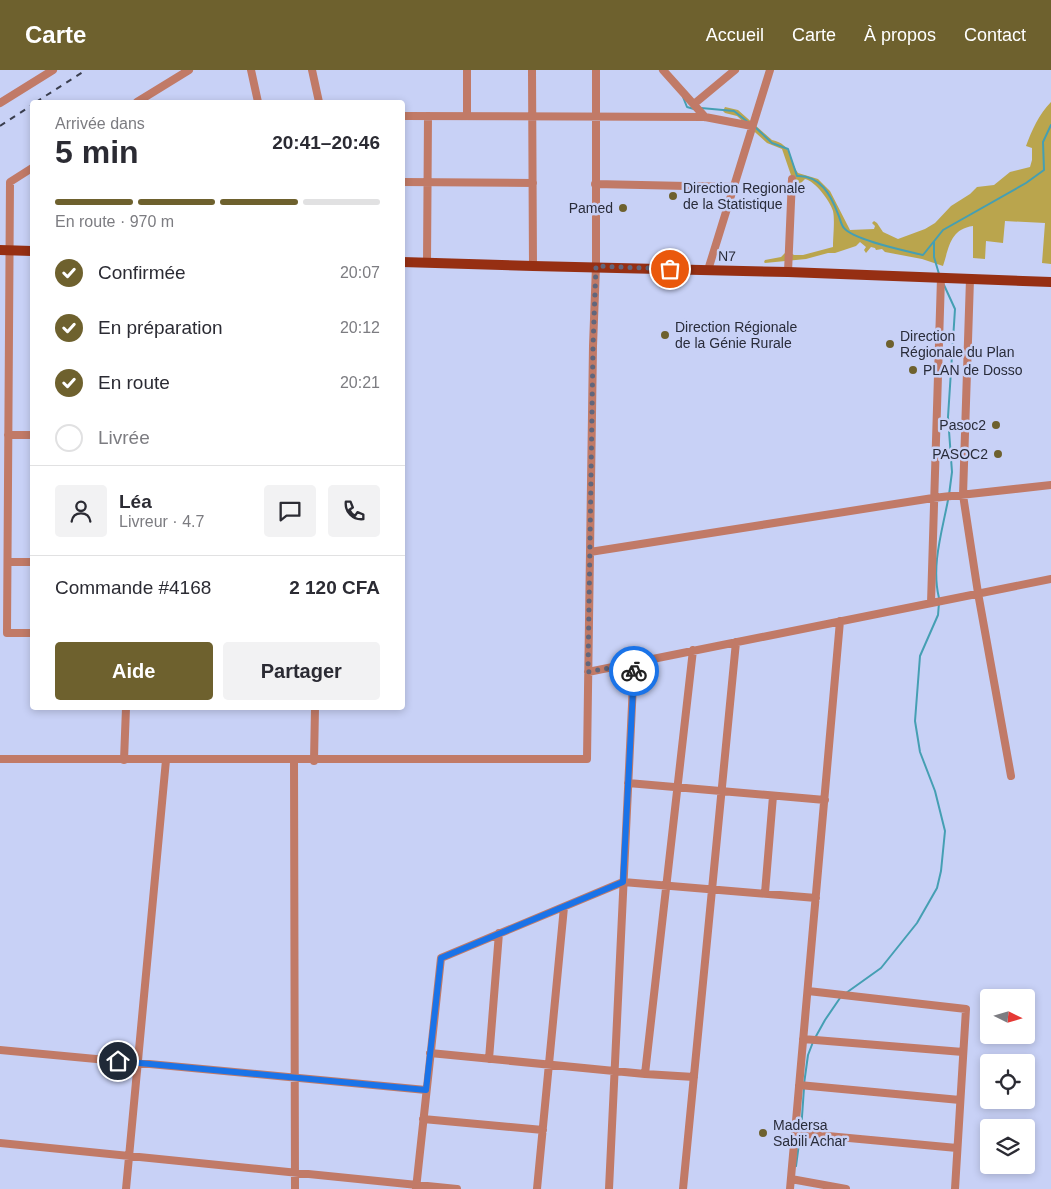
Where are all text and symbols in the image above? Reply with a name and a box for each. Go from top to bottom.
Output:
text: Carte [25,21,86,48]
text: Accueil [706,25,764,45]
text: Carte [792,25,836,45]
text: À propos [864,25,936,45]
text: Contact [964,25,1026,45]
text: Arrivée dans [55,115,145,132]
text: 20:41–20:46 [272,132,380,153]
text: 5 min [55,134,139,170]
place label: Direction Regionale de la Statistique [683,180,805,212]
marker: Direction Regionale de la Statistique [667,190,679,202]
place label: Pamed [569,200,613,216]
marker: Pamed [617,202,629,214]
text: En route · 970 m [55,213,174,230]
pin [649,248,691,290]
street label: N7 [718,248,736,264]
icon: bag [656,255,684,283]
icon: check [55,259,83,287]
text: Confirmée [98,262,186,283]
text: 20:07 [340,264,380,281]
icon: check [55,314,83,342]
text: En préparation [98,317,223,338]
text: 20:12 [340,319,380,336]
place label: Direction Régionale de la Génie Rurale [675,319,797,351]
place label: Direction Régionale du Plan [900,328,1014,360]
marker: Direction Régionale de la Génie Rurale [659,329,671,341]
marker: Direction Régionale du Plan [884,338,896,350]
place label: PLAN de Dosso [923,362,1023,378]
marker: PLAN de Dosso [907,364,919,376]
icon: check [55,369,83,397]
text: En route [98,372,170,393]
text: 20:21 [340,374,380,391]
place label: Pasoc2 [939,417,986,433]
marker: Pasoc2 [990,419,1002,431]
text: Livrée [98,427,150,448]
place label: PASOC2 [932,446,988,462]
marker: PASOC2 [992,448,1004,460]
button: person [55,485,107,537]
button: chat [264,485,316,537]
button: phone [328,485,380,537]
text: Léa [119,491,152,512]
text: Livreur · 4.7 [119,513,204,530]
text: Commande #4168 [55,577,211,598]
text: 2 120 CFA [289,577,380,598]
button: Aide [55,642,213,700]
button: Partager [223,642,380,700]
courier [609,646,659,696]
icon: bike [620,657,648,685]
north arrow [980,989,1035,1044]
map controls [980,989,1035,1174]
pin [97,1040,139,1082]
icon: home [104,1047,132,1075]
button: locate [980,1054,1035,1109]
place label: Madersa Sabili Achar [773,1117,847,1149]
button: layers [980,1119,1035,1174]
marker: Madersa Sabili Achar [757,1127,769,1139]

